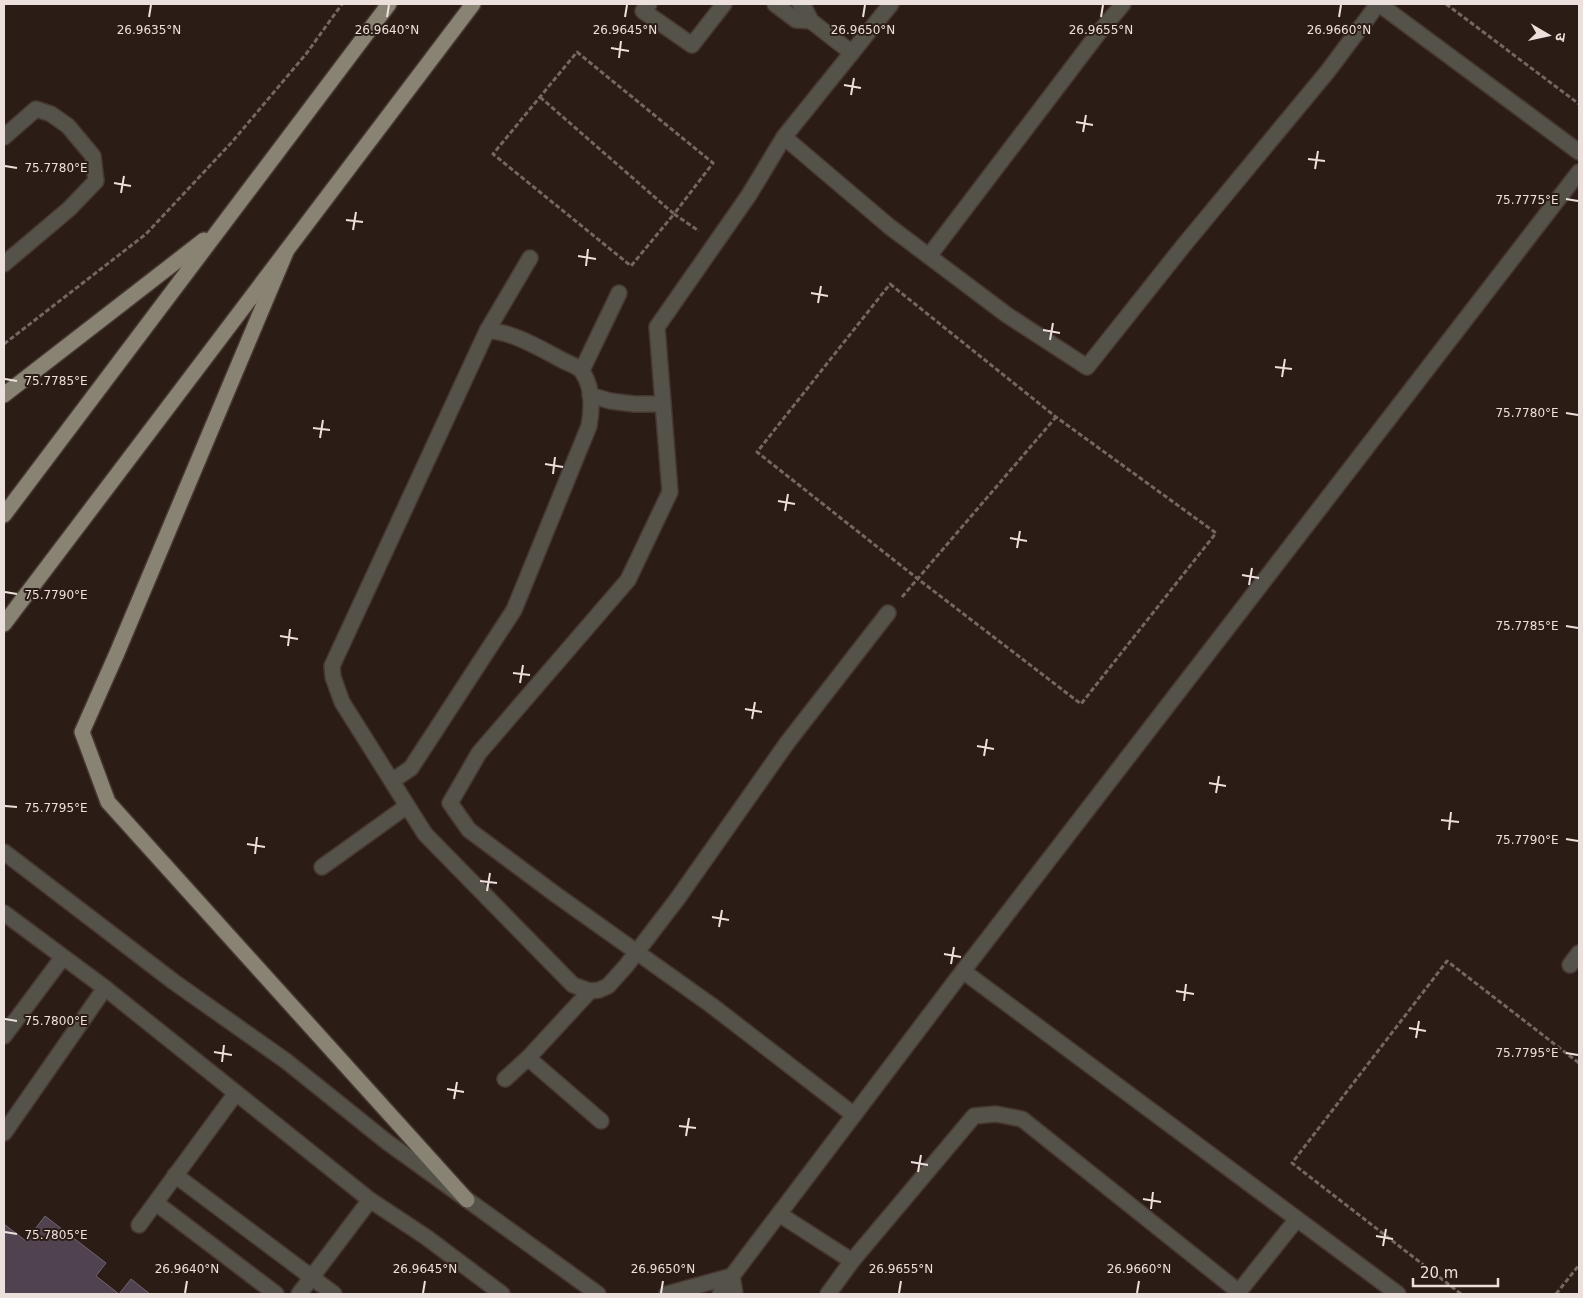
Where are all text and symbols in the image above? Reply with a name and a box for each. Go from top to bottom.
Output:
north arrow [1523,10,1573,60]
text: 26.9635°N [117,23,181,37]
text: 26.9640°N [355,23,419,37]
text: 26.9645°N [593,23,657,37]
text: 26.9650°N [831,23,895,37]
text: 26.9655°N [1069,23,1133,37]
text: 26.9660°N [1307,23,1371,37]
text: उ [1552,32,1569,43]
text: 75.7780°E [24,161,88,175]
text: 75.7775°E [1495,193,1559,207]
text: 75.7785°E [24,374,88,388]
text: 75.7780°E [1495,406,1559,420]
text: 75.7790°E [24,588,88,602]
text: 75.7785°E [1495,619,1559,633]
text: 75.7795°E [24,801,88,815]
text: 75.7790°E [1495,833,1559,847]
text: 75.7800°E [24,1014,88,1028]
text: 75.7795°E [1495,1046,1559,1060]
text: 75.7805°E [24,1228,88,1242]
scale bar [1413,1256,1498,1288]
text: 26.9640°N [155,1262,219,1276]
text: 26.9645°N [393,1262,457,1276]
text: 26.9650°N [631,1262,695,1276]
text: 26.9655°N [869,1262,933,1276]
text: 26.9660°N [1107,1262,1171,1276]
text: 20 m [1420,1264,1458,1282]

